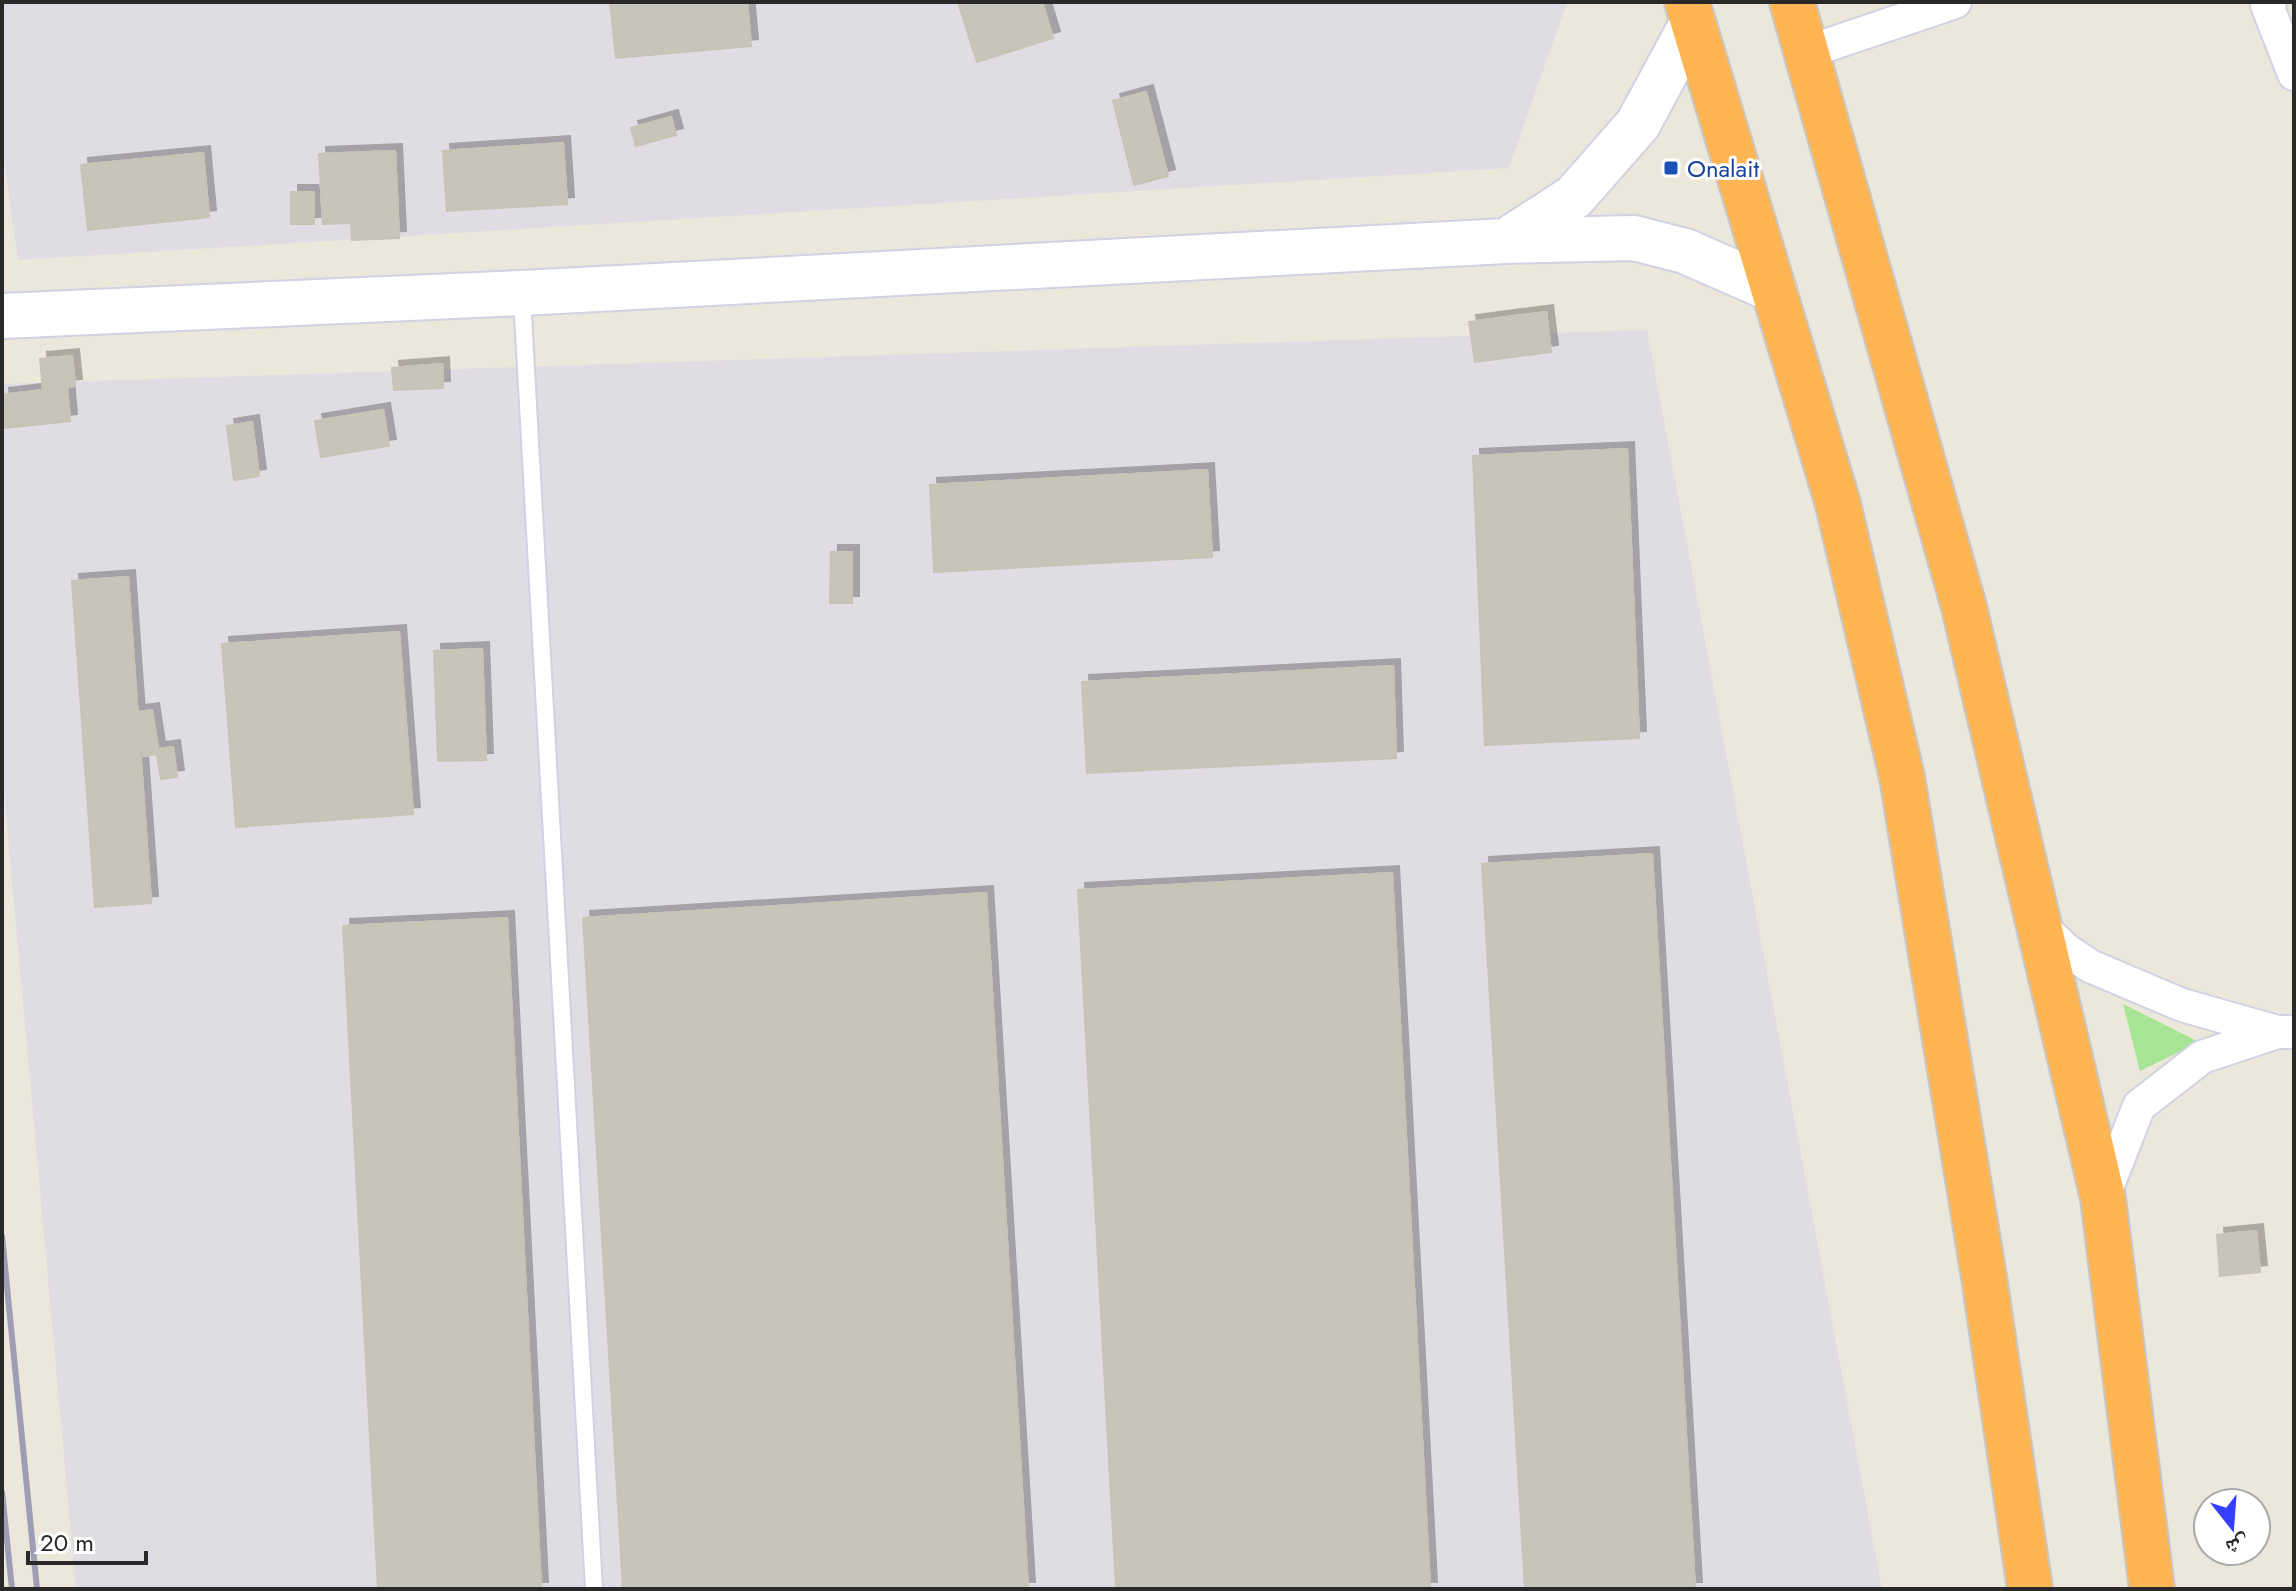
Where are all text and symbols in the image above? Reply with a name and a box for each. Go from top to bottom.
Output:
place label: Onalait [1687,151,1759,186]
marker: Onalait [1662,159,1680,177]
north arrow [2192,1487,2272,1567]
scale bar [28,1515,146,1565]
text: 20 m [40,1525,94,1560]
text: ش [2222,1527,2254,1565]

